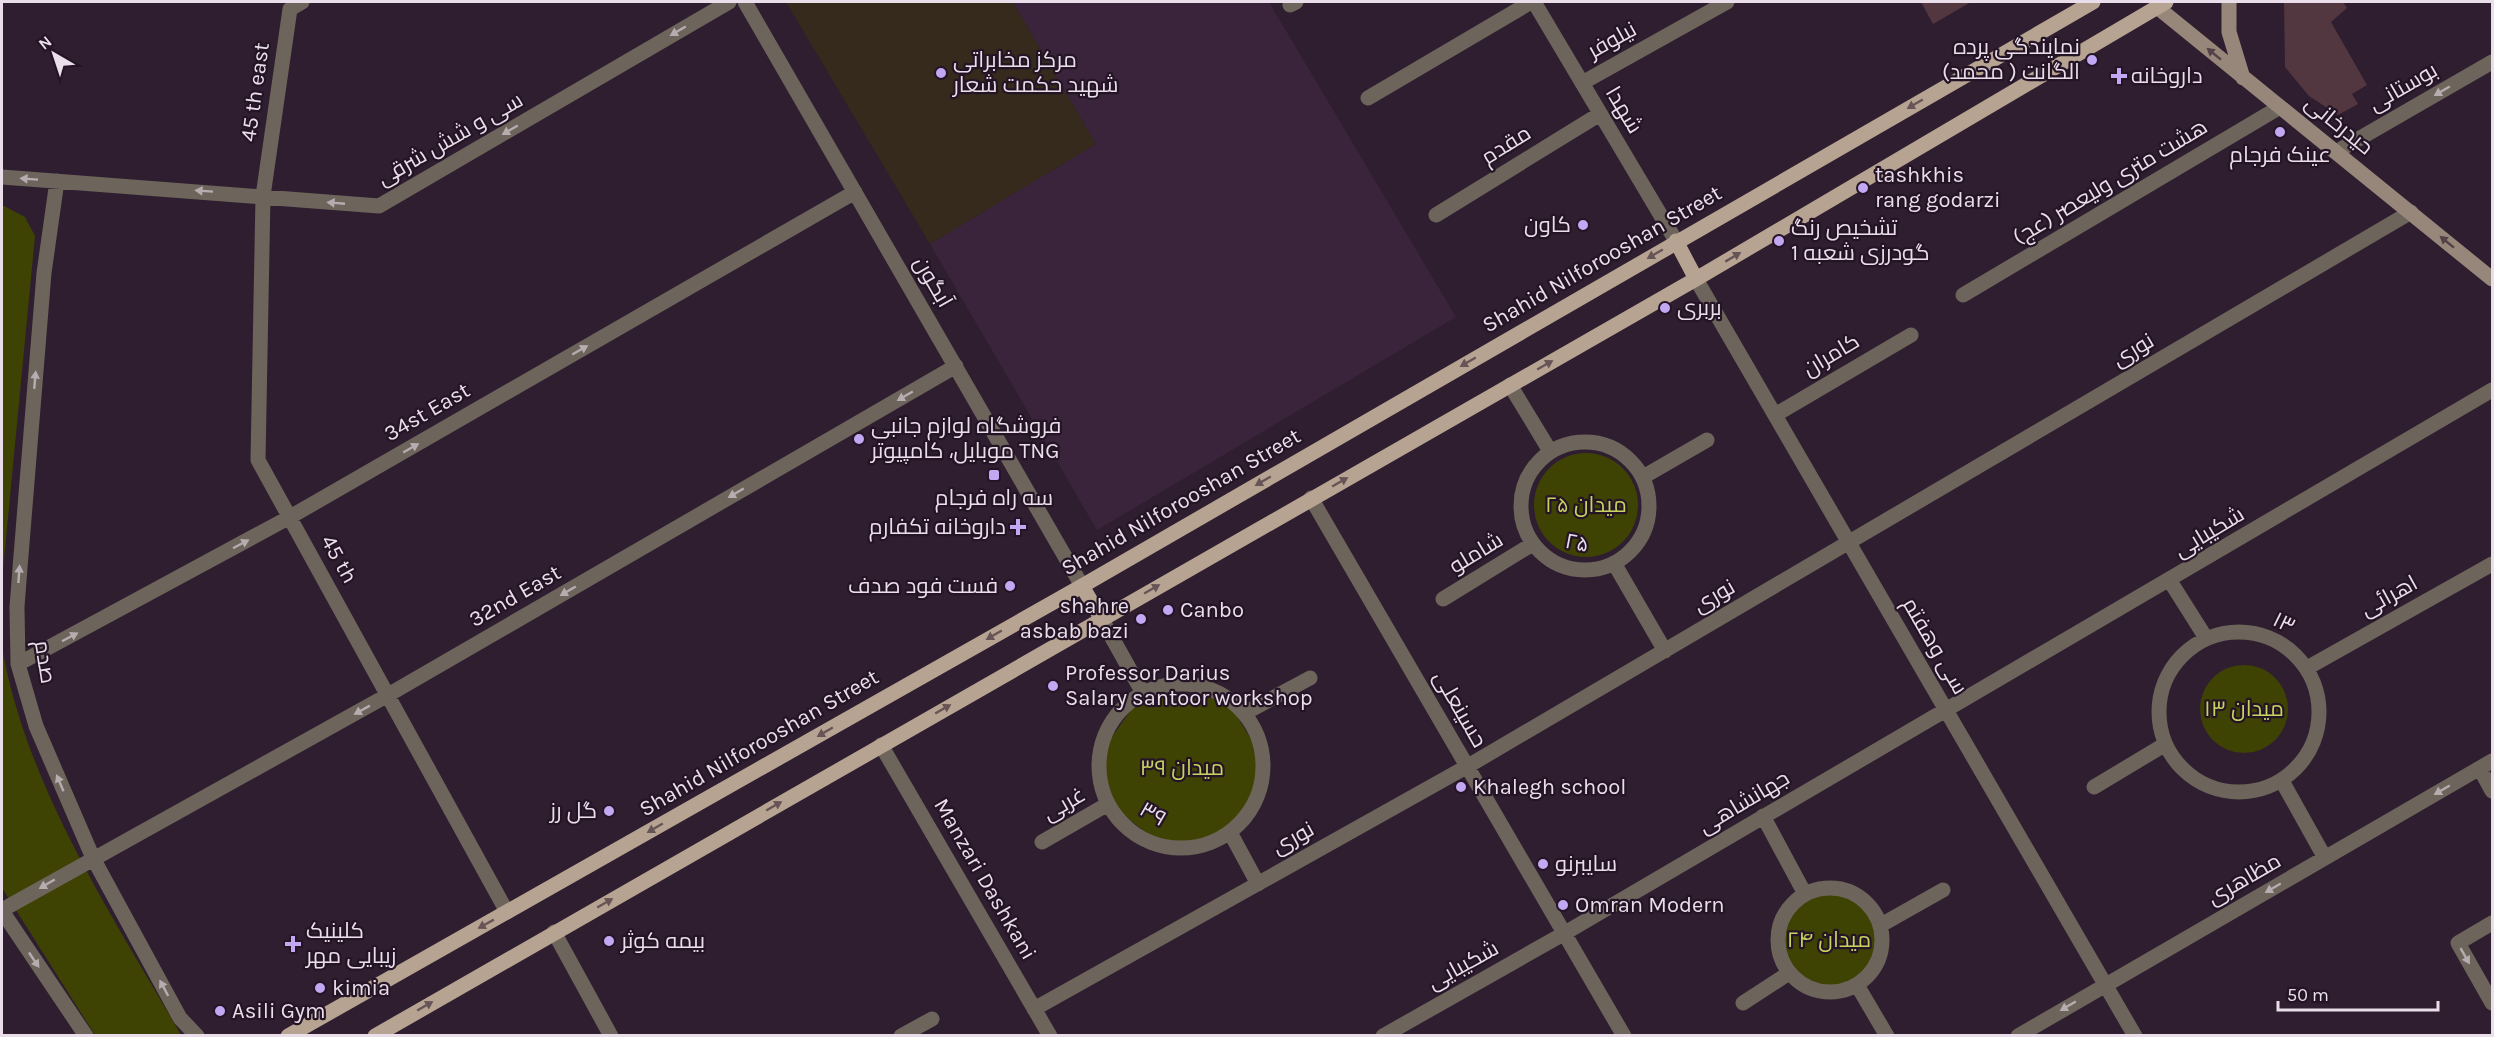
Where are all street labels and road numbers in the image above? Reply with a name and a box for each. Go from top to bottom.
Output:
street label: نیلوفر [1581,16,1641,65]
street label: 45 th east [235,41,275,143]
street label: بوستانی [2364,57,2442,117]
street label: شهدا [1600,82,1648,138]
street label: سی و شش شرقی [373,87,527,191]
street label: حیدرخانی [2300,90,2378,160]
street label: هشت متری ولیعصر (عج) [2008,114,2213,251]
street label: مقدم [1476,120,1537,172]
street label: Shahid Nilforooshan Street [1478,180,1726,338]
street label: آبگون [908,252,958,312]
street label: کامران [1798,328,1864,382]
street label: نوری [2107,328,2159,372]
street label: 34st East [380,377,474,447]
street label: Shahid Nilforooshan Street [1057,423,1305,581]
street label: شکیبایی [2169,501,2249,563]
street label: شاملو [1444,527,1508,579]
street label: ۲۵ [1563,528,1591,558]
street label: 45 th [315,530,363,588]
street label: 32nd East [465,559,565,633]
street label: اهرائی [2356,570,2422,622]
street label: نوری [1688,574,1740,618]
street label: سی وهفتم [1895,593,1973,700]
street label: ۱۳ [2269,607,2299,639]
street label: صدم [27,638,61,686]
street label: Shahid Nilforooshan Street [635,664,883,822]
street label: حسینعلی [1428,666,1492,752]
street label: جهانشاهی [1694,765,1794,839]
street label: غربی [1038,782,1090,826]
street label: Manzari Dashkani [928,794,1042,964]
street label: ۳۹ [1135,796,1171,832]
street label: نوری [1267,816,1319,860]
street label: مظاهری [2202,848,2286,910]
street label: شکیبایی [1423,935,1503,995]

